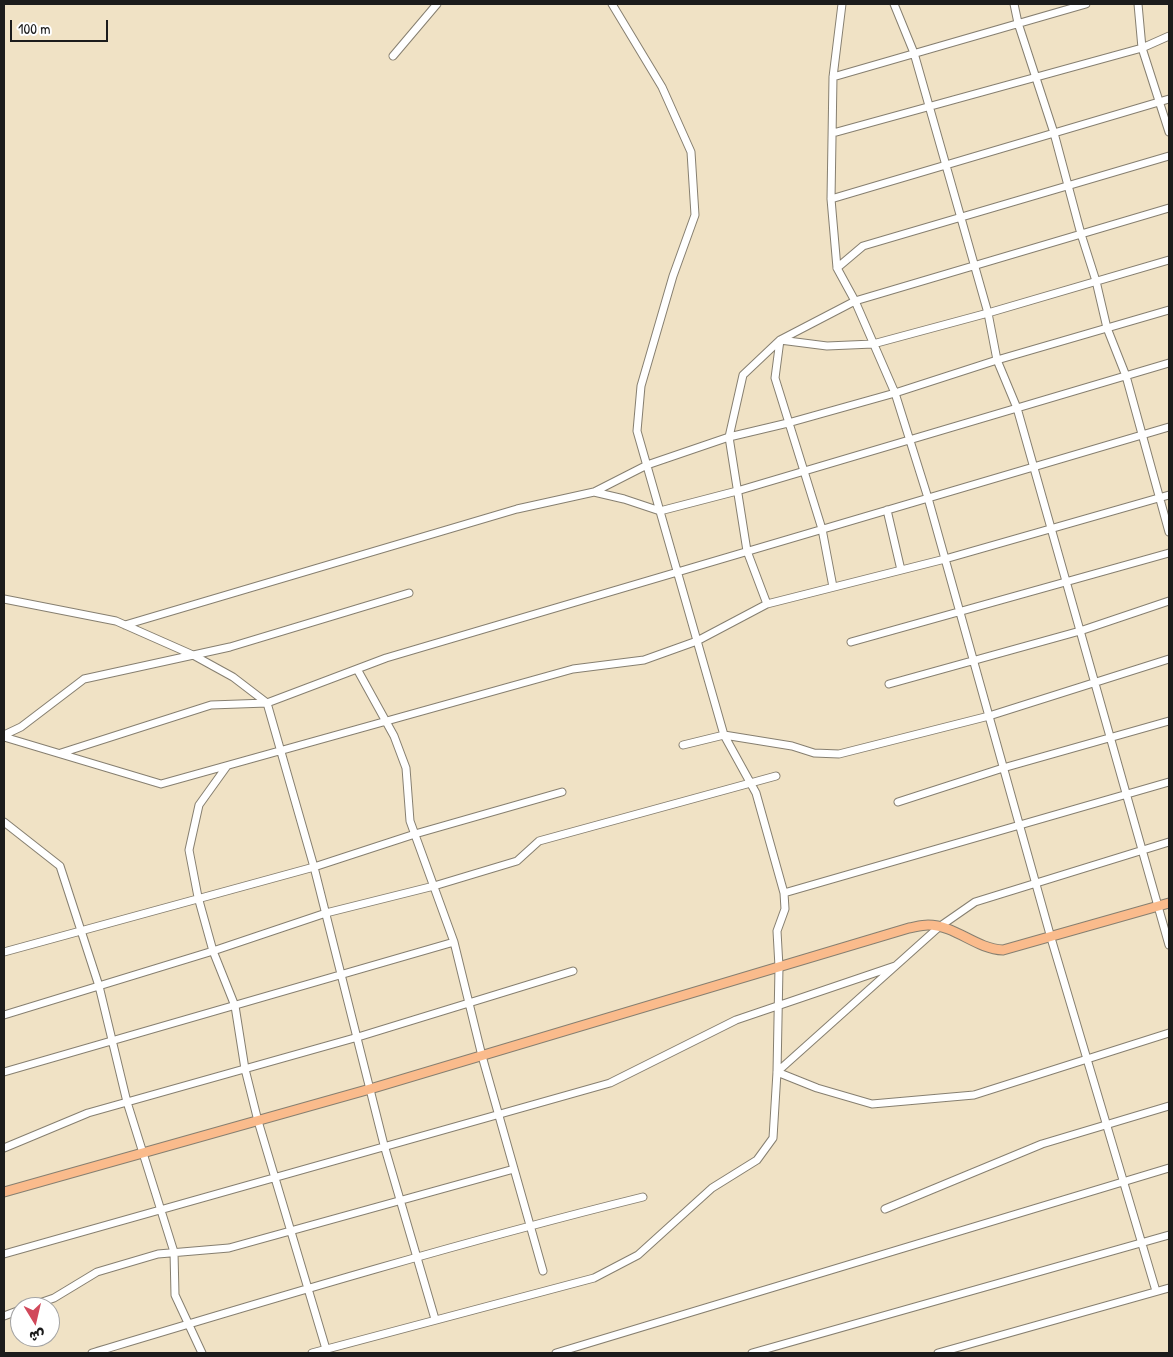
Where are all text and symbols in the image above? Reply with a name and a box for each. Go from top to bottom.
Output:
scale bar [12,10,110,42]
text: 100 m [18,18,51,39]
north arrow [10,1297,60,1347]
text: ش [28,1326,46,1347]

